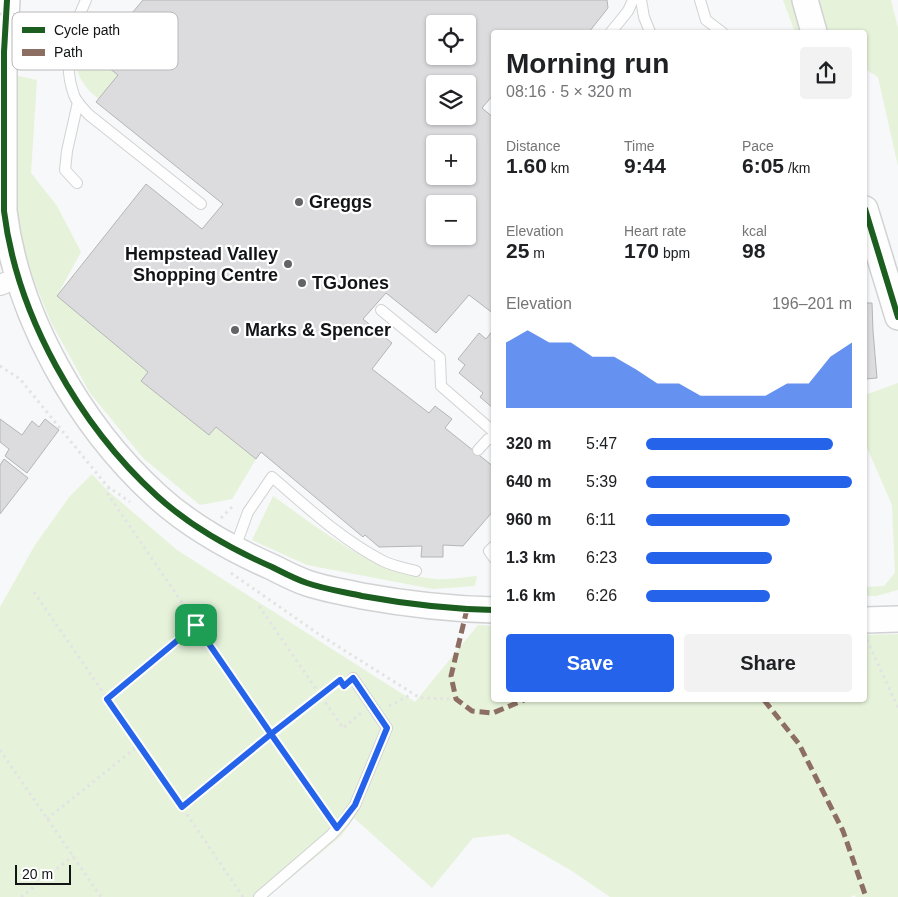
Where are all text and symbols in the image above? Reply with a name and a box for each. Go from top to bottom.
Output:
legend [12,12,178,70]
map controls [426,15,476,245]
button: locate [426,15,476,65]
text: Cycle path [54,22,120,38]
text: Path [54,44,83,60]
button: share [800,47,852,99]
text: Morning run [506,48,669,79]
button: layers [426,75,476,125]
text: 08:16 · 5 × 320 m [506,83,632,100]
button: + [426,135,476,185]
text: Distance [506,138,560,154]
text: Time [624,138,655,154]
text: Pace [742,138,774,154]
text: 1.60 [506,154,547,177]
text: 9:44 [624,154,666,177]
text: 6:05 [742,154,784,177]
text: km [547,160,569,176]
text: /km [784,160,810,176]
place label: Greggs [309,192,372,212]
button: − [426,195,476,245]
marker: Greggs [293,196,305,208]
text: Elevation [506,223,564,239]
text: Heart rate [624,223,686,239]
text: kcal [742,223,767,239]
text: 25 [506,239,529,262]
text: 170 [624,239,659,262]
text: 98 [742,239,765,262]
place label: Hempstead Valley Shopping Centre [125,244,278,285]
text: m [529,245,545,261]
text: bpm [659,245,690,261]
marker: Hempstead Valley Shopping Centre [282,258,294,270]
place label: TGJones [312,273,389,293]
marker: TGJones [296,277,308,289]
text: Elevation [506,295,572,312]
text: 196–201 m [772,295,852,312]
place label: Marks & Spencer [245,320,391,340]
marker: Marks & Spencer [229,324,241,336]
text: 320 m [506,435,551,452]
text: 5:47 [586,435,617,452]
text: 640 m [506,473,551,490]
text: 5:39 [586,473,617,490]
text: 960 m [506,511,551,528]
text: 6:11 [586,511,616,528]
text: 1.3 km [506,549,556,566]
text: 6:23 [586,549,617,566]
text: 1.6 km [506,587,556,604]
text: 6:26 [586,587,617,604]
pin [175,604,217,646]
icon: arrive [182,611,210,639]
button: Save [506,634,674,692]
button: Share [684,634,852,692]
scale bar [15,862,71,885]
text: 20 m [22,866,53,882]

